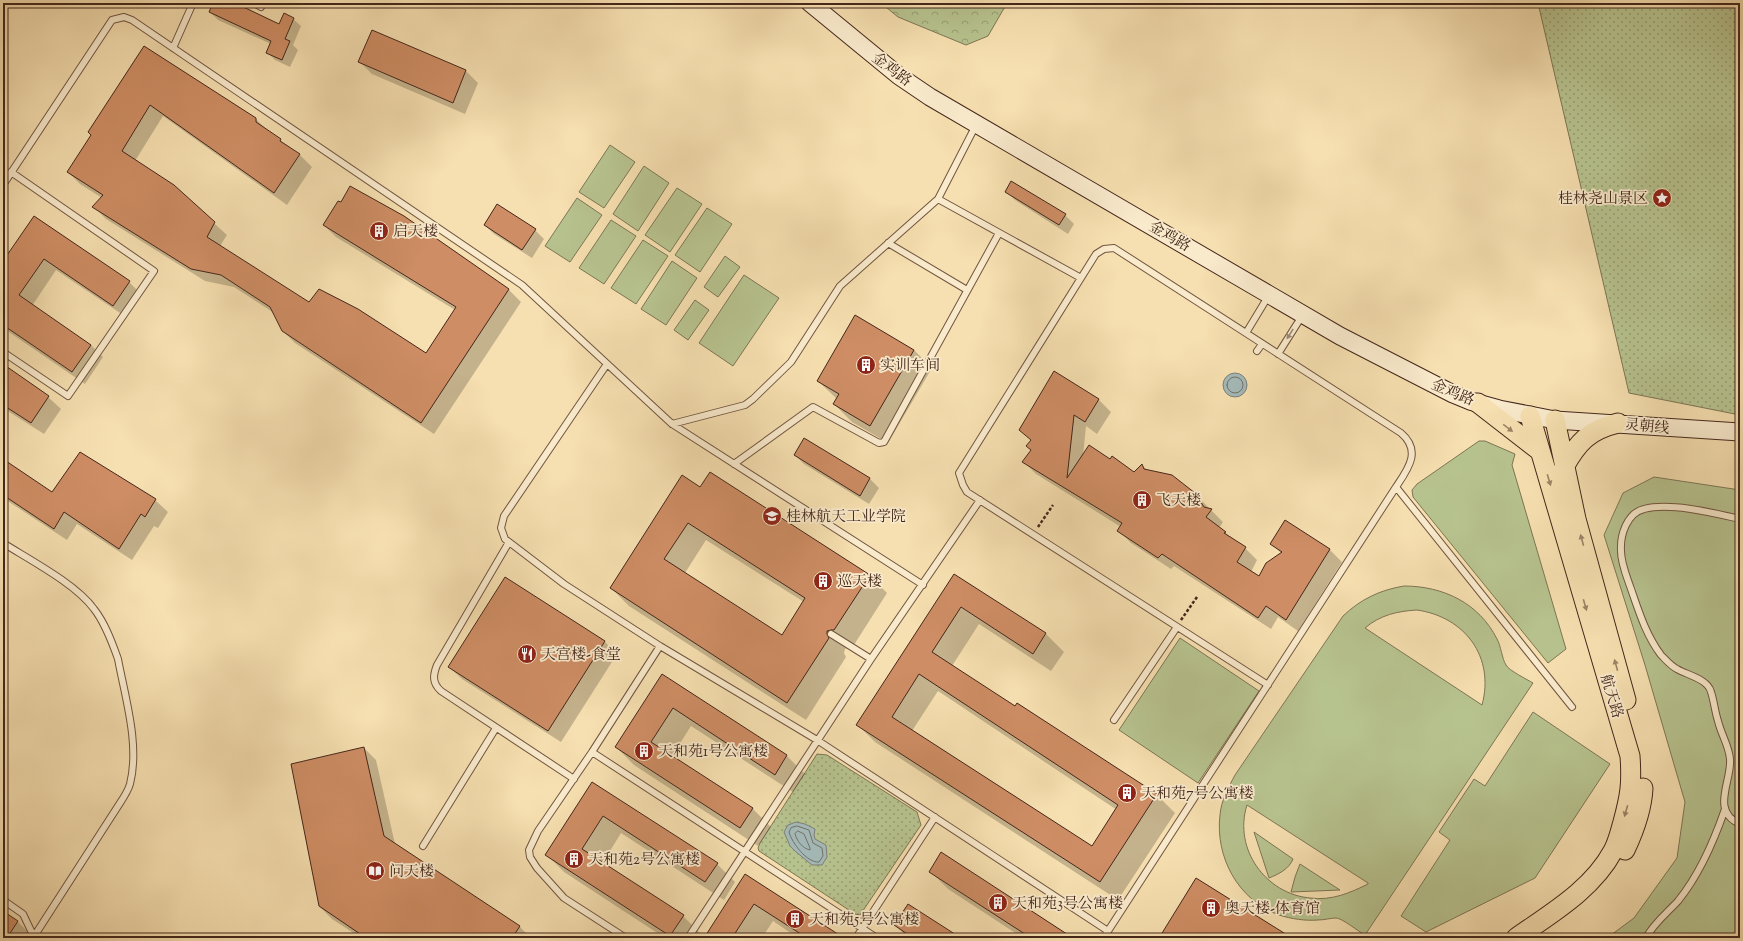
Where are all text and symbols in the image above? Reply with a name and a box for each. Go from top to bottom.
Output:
street label: 金鸡路 [867,48,915,92]
place icon: 桂林尧山景区 [1651,187,1673,209]
place label: 桂林尧山景区 [1558,189,1648,210]
street label: 金鸡路 [1145,217,1194,258]
building icon: 启天楼 [368,220,390,242]
place label: 启天楼 [393,222,438,243]
one-way arrow [1287,328,1294,340]
building icon: 实训车间 [855,354,877,376]
place label: 实训车间 [880,356,940,377]
street label: 金鸡路 [1428,375,1477,412]
street label: 灵朝线 [1624,415,1670,440]
one-way arrow [1503,423,1514,432]
one-way arrow [1546,474,1552,486]
building icon: 飞天楼 [1131,489,1153,511]
place label: 飞天楼 [1156,491,1201,512]
school or university icon: 桂林航天工业学院 [761,505,783,527]
place label: 桂林航天工业学院 [786,507,906,528]
one-way arrow [1579,534,1585,546]
building icon: 巡天楼 [812,570,834,592]
place label: 巡天楼 [837,572,882,593]
one-way arrow [1582,599,1588,611]
restaurant icon: 天宫楼-食堂 [516,643,538,665]
place label: 天宫楼-食堂 [541,645,621,666]
one-way arrow [1613,659,1619,671]
street label: 航天路 [1594,672,1627,721]
building icon: 天和苑1号公寓楼 [633,740,655,762]
place label: 天和苑1号公寓楼 [658,742,768,763]
building icon: 天和苑7号公寓楼 [1116,782,1138,804]
place label: 天和苑7号公寓楼 [1141,784,1254,805]
one-way arrow [1623,806,1629,818]
building icon: 天和苑2号公寓楼 [563,848,585,870]
place label: 天和苑2号公寓楼 [588,850,700,871]
library icon: 问天楼 [364,860,386,882]
place label: 问天楼 [389,862,434,883]
building icon: 天和苑3号公寓楼 [987,892,1009,914]
place label: 天和苑3号公寓楼 [1012,894,1123,915]
building icon: 奥天楼-体育馆 [1200,897,1222,919]
place label: 奥天楼-体育馆 [1225,899,1320,920]
building icon: 天和苑5号公寓楼 [784,908,806,930]
place label: 天和苑5号公寓楼 [809,910,919,931]

